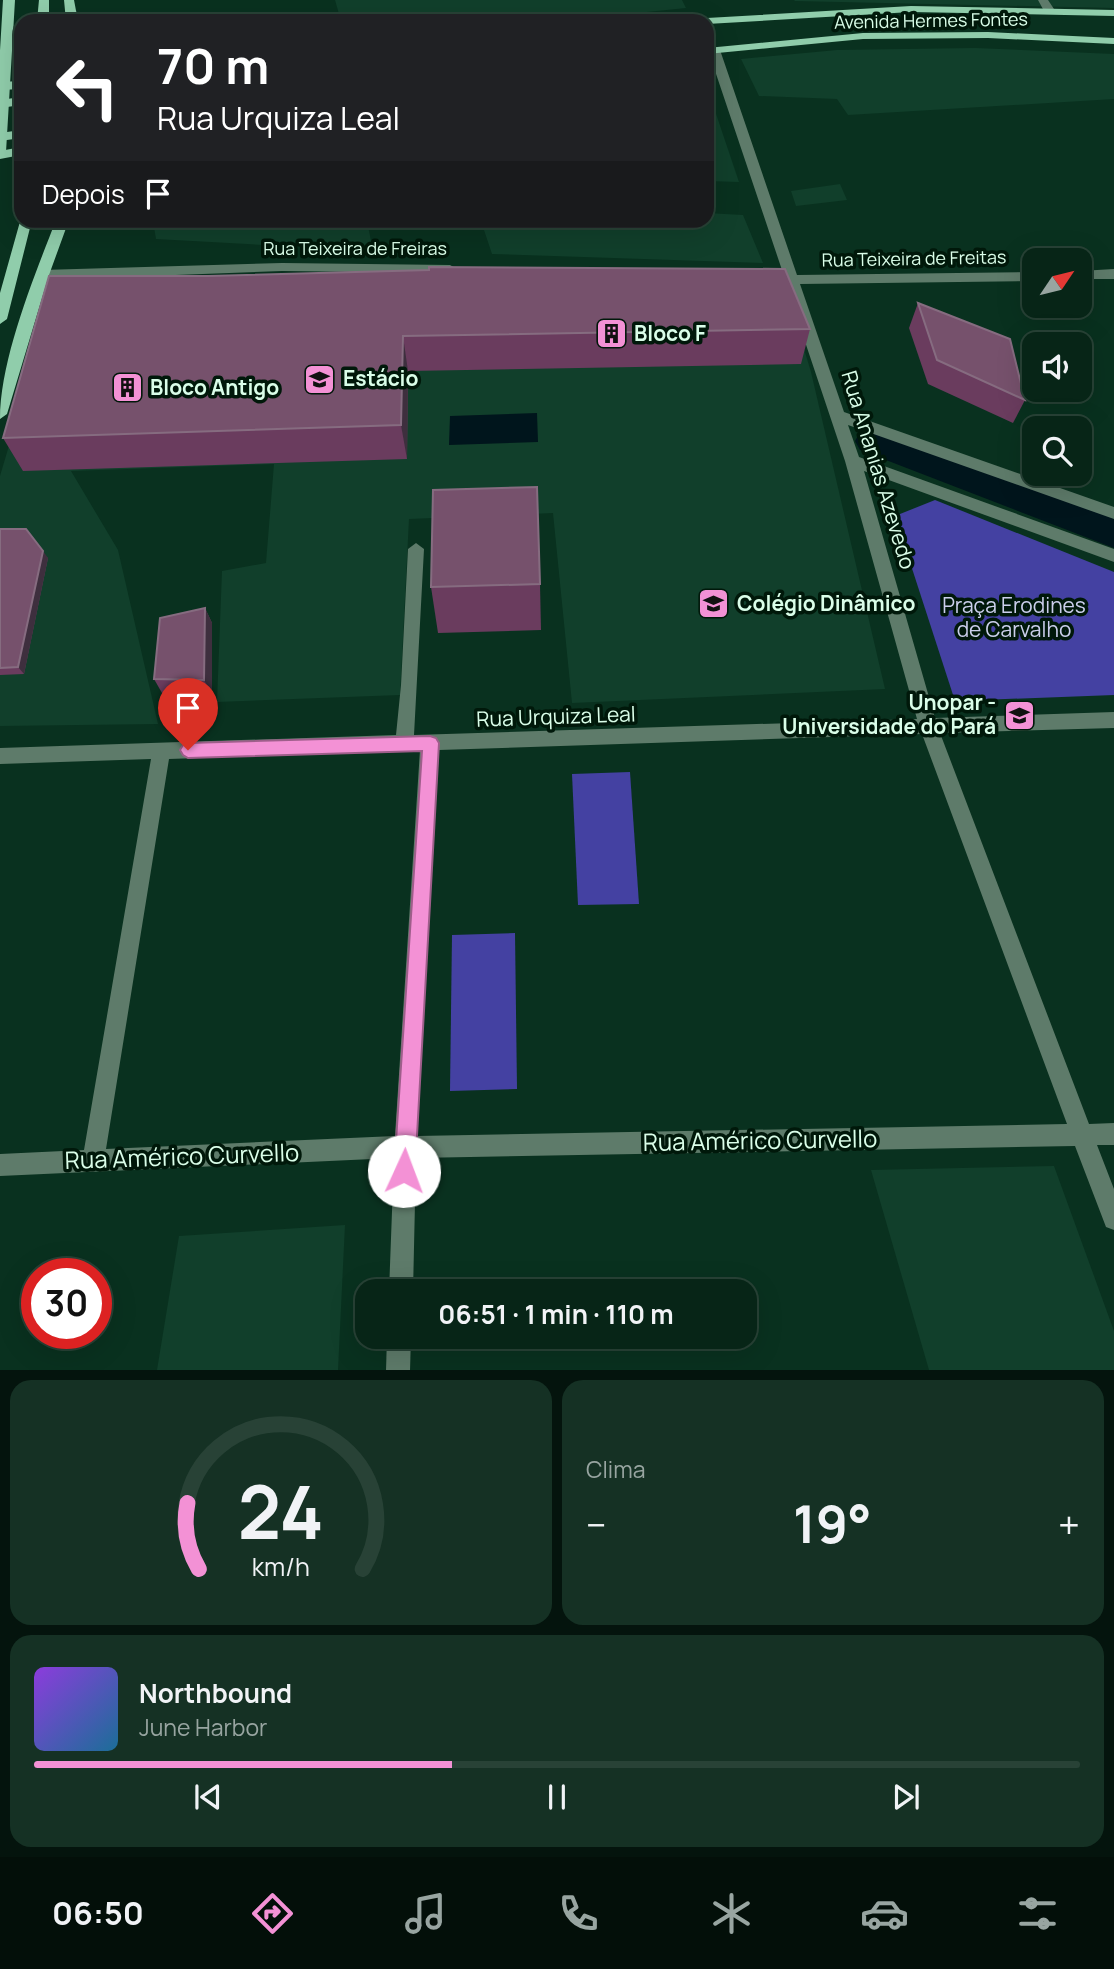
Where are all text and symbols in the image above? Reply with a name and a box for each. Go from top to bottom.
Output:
street label: Avenida Hermes Fontes [834,6,1028,34]
text: 70 m [157,32,269,99]
icon: left [42,42,133,133]
text: Rua Urquiza Leal [157,96,400,140]
icon: arrive [139,175,177,213]
text: Depois [42,176,125,212]
street label: Rua Teixeira de Freiras [263,236,447,260]
street label: Rua Teixeira de Freitas [821,244,1007,272]
north arrow [1022,248,1092,318]
map controls [1022,248,1092,486]
building icon: Bloco F [594,317,628,351]
place label: Bloco F [634,319,706,347]
button: sound [1022,332,1092,402]
school or university icon: Estácio [303,362,337,396]
place label: Estácio [343,364,419,392]
street label: Rua Ananias Azevedo [835,367,922,572]
building icon: Bloco Antigo [110,371,144,405]
place label: Bloco Antigo [150,373,279,401]
button: search [1022,416,1092,486]
school or university icon: Colégio Dinâmico [697,587,731,621]
place label: Colégio Dinâmico [737,589,915,617]
park label: Praça Erodines de Carvalho [942,591,1086,643]
pin [158,678,218,750]
place label: Unopar - Universidade do Pará [782,688,996,740]
icon: arrive [169,689,207,727]
school or university icon: Unopar - Universidade do Pará [1002,698,1036,732]
street label: Rua Urquiza Leal [476,699,636,733]
street label: Rua Américo Curvello [642,1121,878,1158]
position arrow [367,1134,441,1208]
street label: Rua Américo Curvello [64,1135,300,1176]
speed limit sign: 30 [21,1258,112,1349]
text: 06:51 · 1 min · 110 m [438,1296,674,1332]
text: Clima [586,1453,645,1485]
text: 24 [238,1461,324,1561]
text: 19° [793,1488,872,1559]
text: − [586,1498,607,1550]
text: + [1058,1498,1080,1550]
text: km/h [252,1548,310,1583]
text: Northbound [139,1675,292,1711]
text: June Harbor [139,1711,267,1743]
icon: previous [189,1778,227,1816]
icon: pause [538,1778,576,1816]
icon: next [887,1778,925,1816]
icon: directions [248,1889,297,1938]
icon: music [401,1889,450,1938]
icon: phone [554,1889,603,1938]
icon: climate [707,1889,756,1938]
icon: car [860,1889,909,1938]
icon: filters [1013,1889,1062,1938]
text: 06:50 [52,1891,144,1935]

